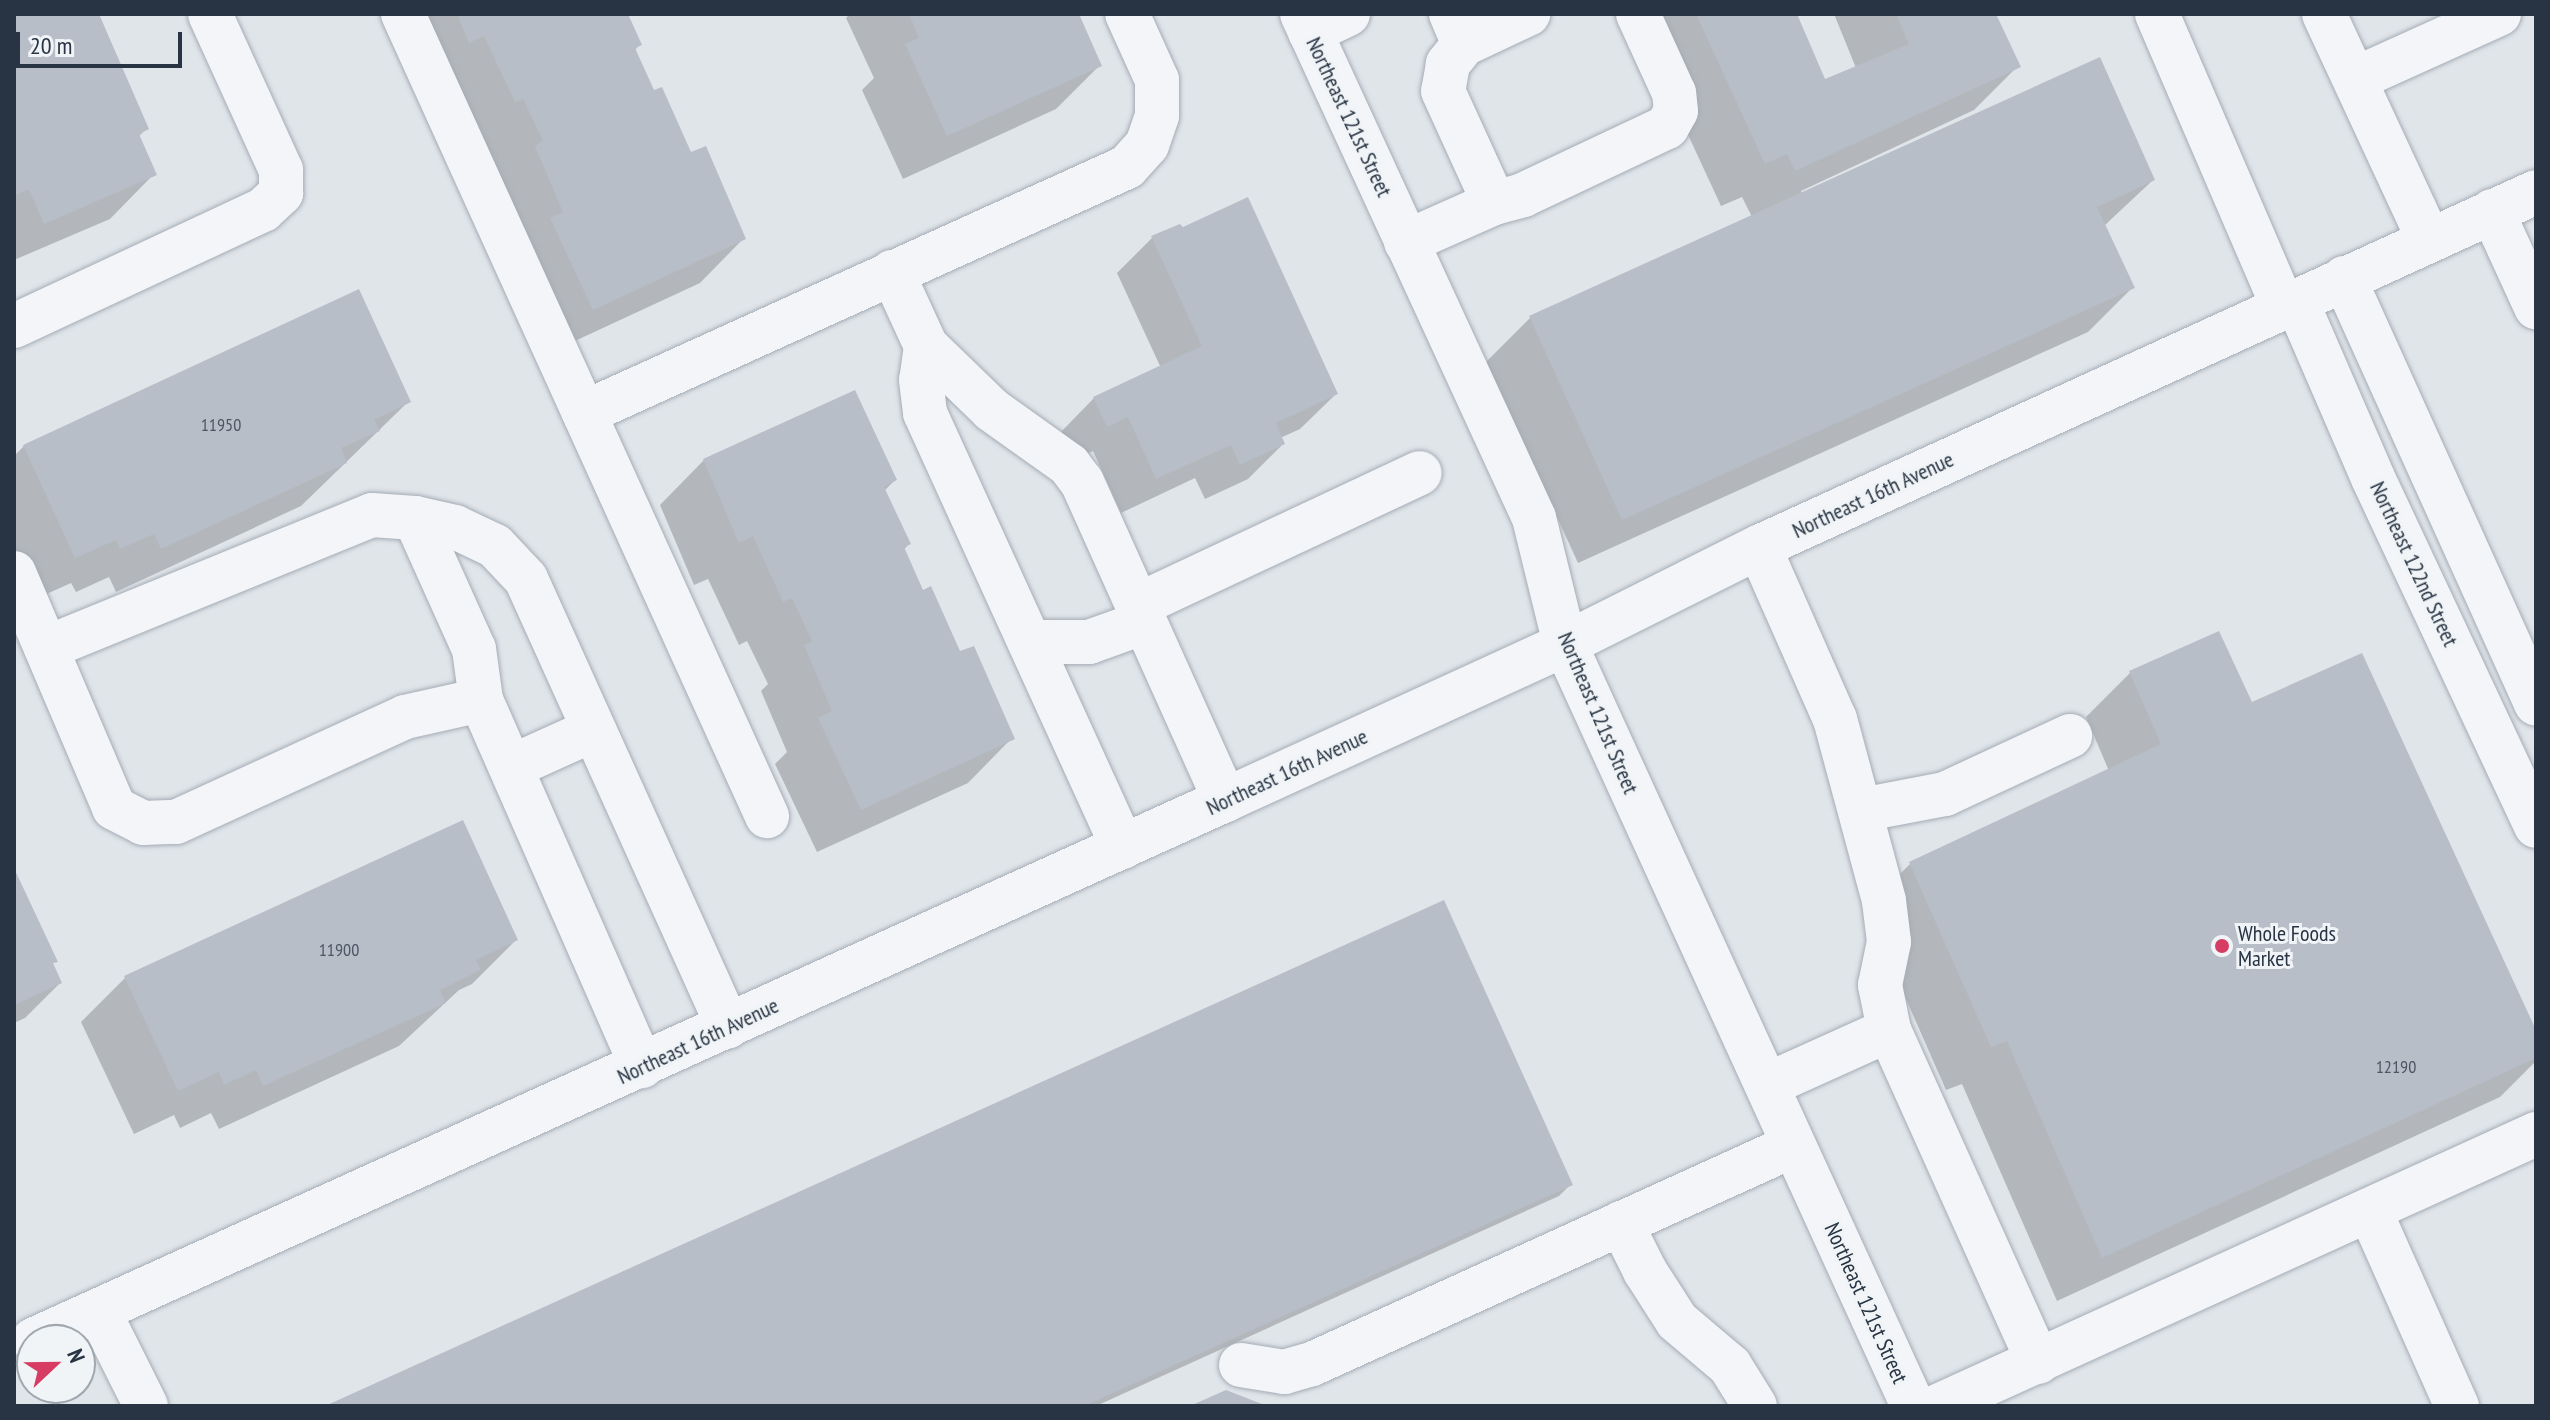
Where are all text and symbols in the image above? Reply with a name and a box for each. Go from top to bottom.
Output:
scale bar [20,16,186,66]
text: 20 m [30,30,72,61]
street label: Northeast 121st Street [1300,33,1398,201]
house number: 11950 [201,414,241,436]
street label: Northeast 16th Avenue [1788,446,1958,544]
street label: Northeast 122nd Street [2364,477,2464,651]
street label: Northeast 121st Street [1552,628,1644,798]
street label: Northeast 16th Avenue [1202,723,1372,821]
place label: Whole Foods Market [2238,920,2336,972]
marker: Whole Foods Market [2213,937,2231,955]
house number: 11900 [319,939,359,961]
street label: Northeast 16th Avenue [613,992,783,1090]
house number: 12190 [2376,1056,2416,1078]
street label: Northeast 121st Street [1819,1219,1913,1387]
north arrow [16,1324,96,1404]
text: N [61,1345,92,1367]

